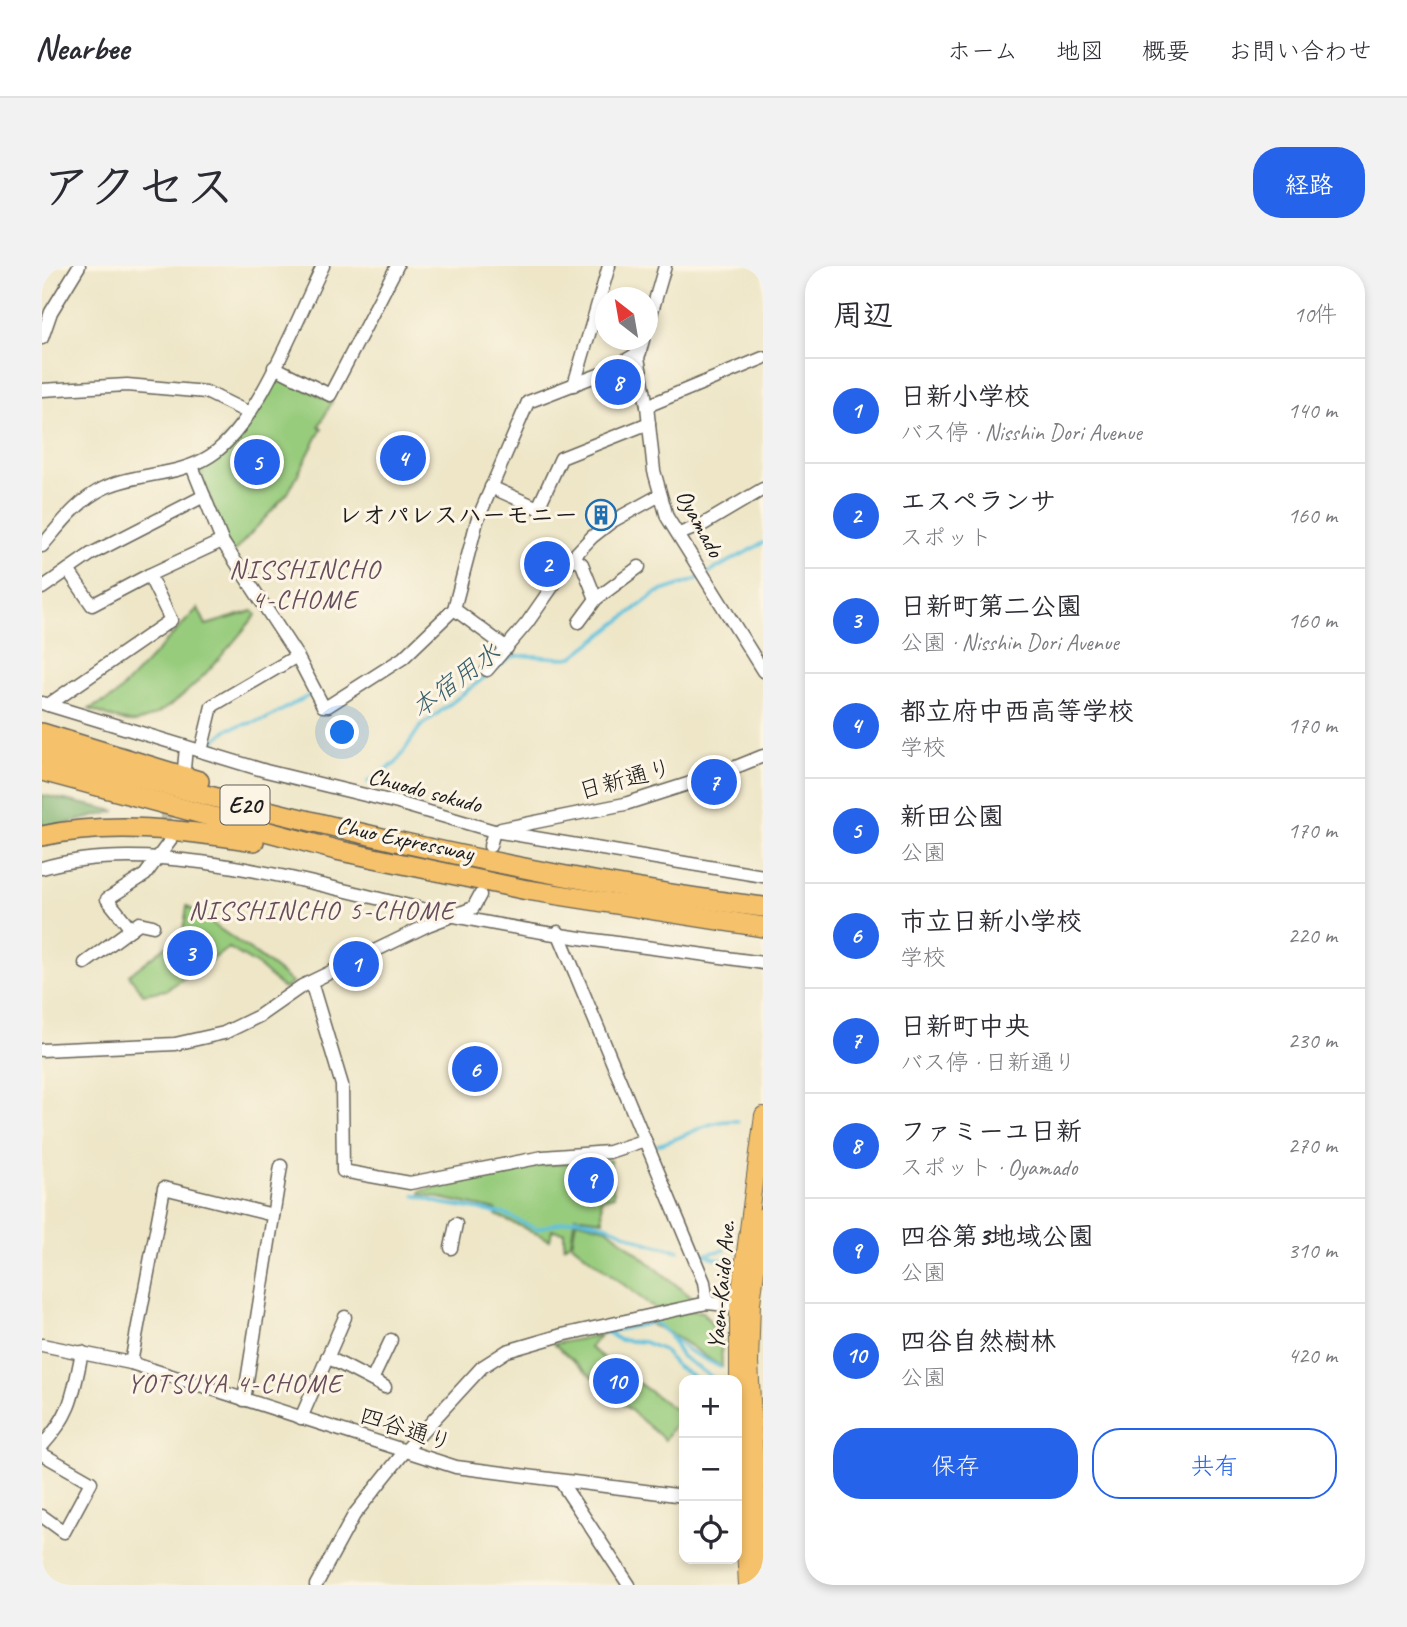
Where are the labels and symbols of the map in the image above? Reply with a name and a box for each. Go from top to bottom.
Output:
north arrow [595,287,658,350]
pin: 8 [595,356,641,408]
pin: 4 [380,432,426,484]
pin: 5 [234,436,280,488]
street label: Oyamado [669,484,732,564]
building icon: レオパレスハーモニー [584,498,618,532]
place label: レオパレスハーモニー [338,500,578,530]
pin: 2 [524,538,570,590]
district label: NISSHINCHO 4-CHOME [229,553,382,616]
water label: 本宿用水 [404,636,507,725]
your location [325,715,359,749]
street label: 日新通り [575,752,675,806]
pin: 7 [691,756,737,808]
street label: Chuodo sokudo [365,761,486,820]
road number: E20 [220,786,270,824]
street label: Chuo Expressway [334,810,478,869]
district label: NISSHINCHO 5-CHOME [189,894,457,927]
pin: 3 [167,927,213,979]
pin: 1 [333,938,379,990]
pin: 6 [452,1043,498,1095]
pin: 9 [568,1154,614,1206]
street label: Yaen-Kaido Ave. [700,1219,742,1351]
pin: 10 [593,1355,639,1407]
district label: YOTSUYA 4-CHOME [127,1367,344,1400]
street label: 四谷通り [356,1400,456,1458]

